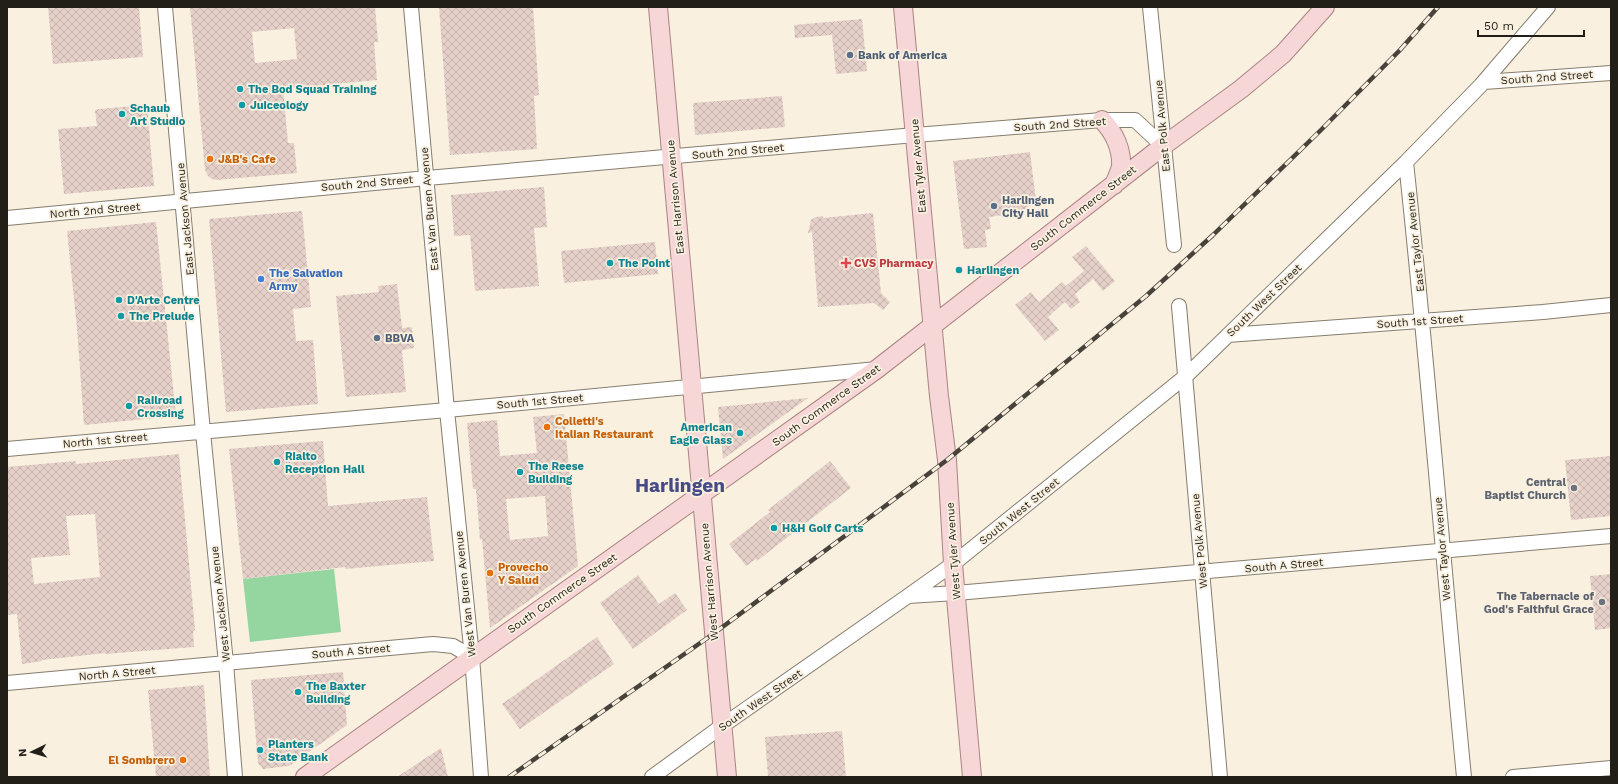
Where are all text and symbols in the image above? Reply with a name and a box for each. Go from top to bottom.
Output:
scale bar [1478,12,1584,38]
text: 50 m [1484,19,1514,33]
place label: Bank of America [858,49,948,62]
marker: Bank of America [845,50,855,60]
street label: South 2nd Street [1500,68,1594,87]
street label: East Polk Avenue [1152,79,1173,172]
place label: The Bod Squad Training [248,83,377,96]
marker: The Bod Squad Training [235,84,245,94]
place label: Juiceology [250,99,309,112]
marker: Juiceology [237,100,247,110]
place label: Schaub Art Studio [130,102,186,128]
marker: Schaub Art Studio [117,109,127,119]
street label: South 2nd Street [1013,115,1107,134]
street label: East Tyler Avenue [908,118,929,214]
street label: East Harrison Avenue [664,139,687,255]
street label: South 2nd Street [691,141,785,162]
street label: East Van Buren Avenue [418,147,441,271]
place label: J&B's Cafe [218,153,276,166]
marker: J&B's Cafe [205,154,215,164]
street label: East Jackson Avenue [174,162,197,276]
street label: South Commerce Street [1028,163,1139,254]
street label: South 2nd Street [320,173,414,194]
street label: East Taylor Avenue [1404,191,1427,293]
place label: Harlingen City Hall [1002,194,1054,220]
street label: North 2nd Street [49,200,141,221]
marker: Harlingen City Hall [989,201,999,211]
place label: The Point [618,257,670,270]
place label: CVS Pharmacy [854,257,934,270]
marker: The Point [605,258,615,268]
marker: CVS Pharmacy [841,258,851,268]
street label: South West Street [1224,261,1305,339]
place label: Harlingen [967,264,1019,277]
marker: Harlingen [954,265,964,275]
place label: The Salvation Army [269,267,343,293]
marker: The Salvation Army [256,274,266,284]
place label: D'Arte Centre [127,294,200,307]
marker: D'Arte Centre [114,295,124,305]
place label: The Prelude [129,310,194,323]
marker: The Prelude [116,311,126,321]
street label: South 1st Street [1376,312,1464,331]
place label: BBVA [385,332,415,345]
marker: BBVA [372,333,382,343]
street label: South Commerce Street [770,361,883,449]
street label: South 1st Street [496,391,584,412]
place label: Railroad Crossing [137,394,184,420]
marker: Railroad Crossing [124,401,134,411]
place label: Colletti's Italian Restaurant [555,415,654,441]
place label: American Eagle Glass [670,421,732,447]
marker: Colletti's Italian Restaurant [542,422,552,432]
marker: American Eagle Glass [735,428,745,438]
street label: North 1st Street [62,430,148,451]
place label: Rialto Reception Hall [285,450,365,476]
marker: Rialto Reception Hall [272,457,282,467]
place label: The Reese Building [528,460,584,486]
marker: The Reese Building [515,467,525,477]
district label: Harlingen [635,474,725,497]
street label: South West Street [977,475,1062,548]
place label: Central Baptist Church [1485,476,1566,502]
marker: Central Baptist Church [1569,483,1579,493]
street label: West Polk Avenue [1189,493,1210,589]
street label: West Taylor Avenue [1431,497,1454,601]
street label: West Tyler Avenue [944,502,963,600]
street label: West Harrison Avenue [698,522,721,641]
place label: H&H Golf Carts [782,522,864,535]
marker: H&H Golf Carts [769,523,779,533]
street label: West Van Buren Avenue [452,530,479,658]
street label: West Jackson Avenue [208,545,233,663]
street label: South Commerce Street [505,550,620,636]
street label: South A Street [1244,556,1324,575]
place label: Provecho Y Salud [498,561,549,587]
marker: Provecho Y Salud [485,568,495,578]
place label: The Tabernacle of God's Faithful Grace [1484,590,1594,616]
marker: The Tabernacle of God's Faithful Grace [1597,597,1607,607]
street label: South A Street [311,642,391,661]
street label: North A Street [78,664,156,683]
street label: South West Street [716,666,805,734]
place label: The Baxter Building [306,680,366,706]
marker: The Baxter Building [293,687,303,697]
north arrow [12,732,52,772]
place label: Planters State Bank [268,738,328,764]
marker: Planters State Bank [255,745,265,755]
text: N [16,748,29,757]
place label: El Sombrero [108,754,175,767]
marker: El Sombrero [178,755,188,765]

